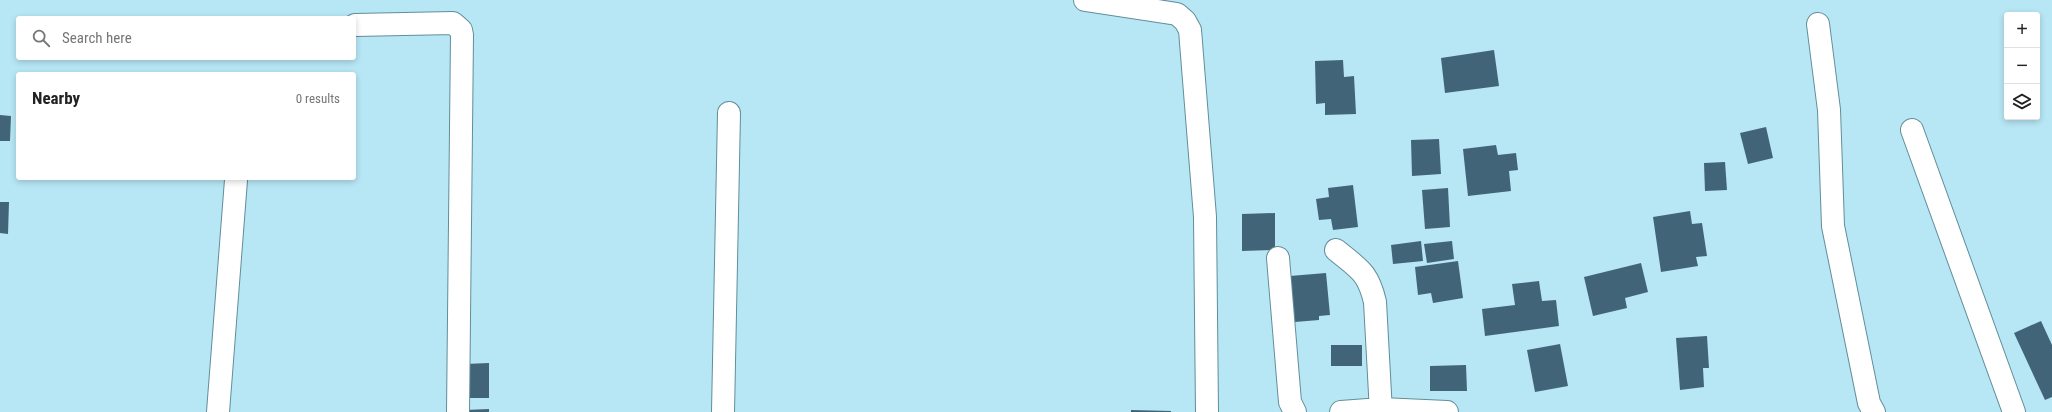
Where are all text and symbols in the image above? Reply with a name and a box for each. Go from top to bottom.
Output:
map controls [2004,12,2040,120]
button: + [2004,12,2040,48]
search box [16,16,356,60]
icon: search [30,27,52,49]
text: Search here [62,29,132,47]
button: − [2004,48,2040,84]
button: layers [2004,84,2040,120]
text: Nearby [32,88,80,108]
text: 0 results [296,91,340,106]

